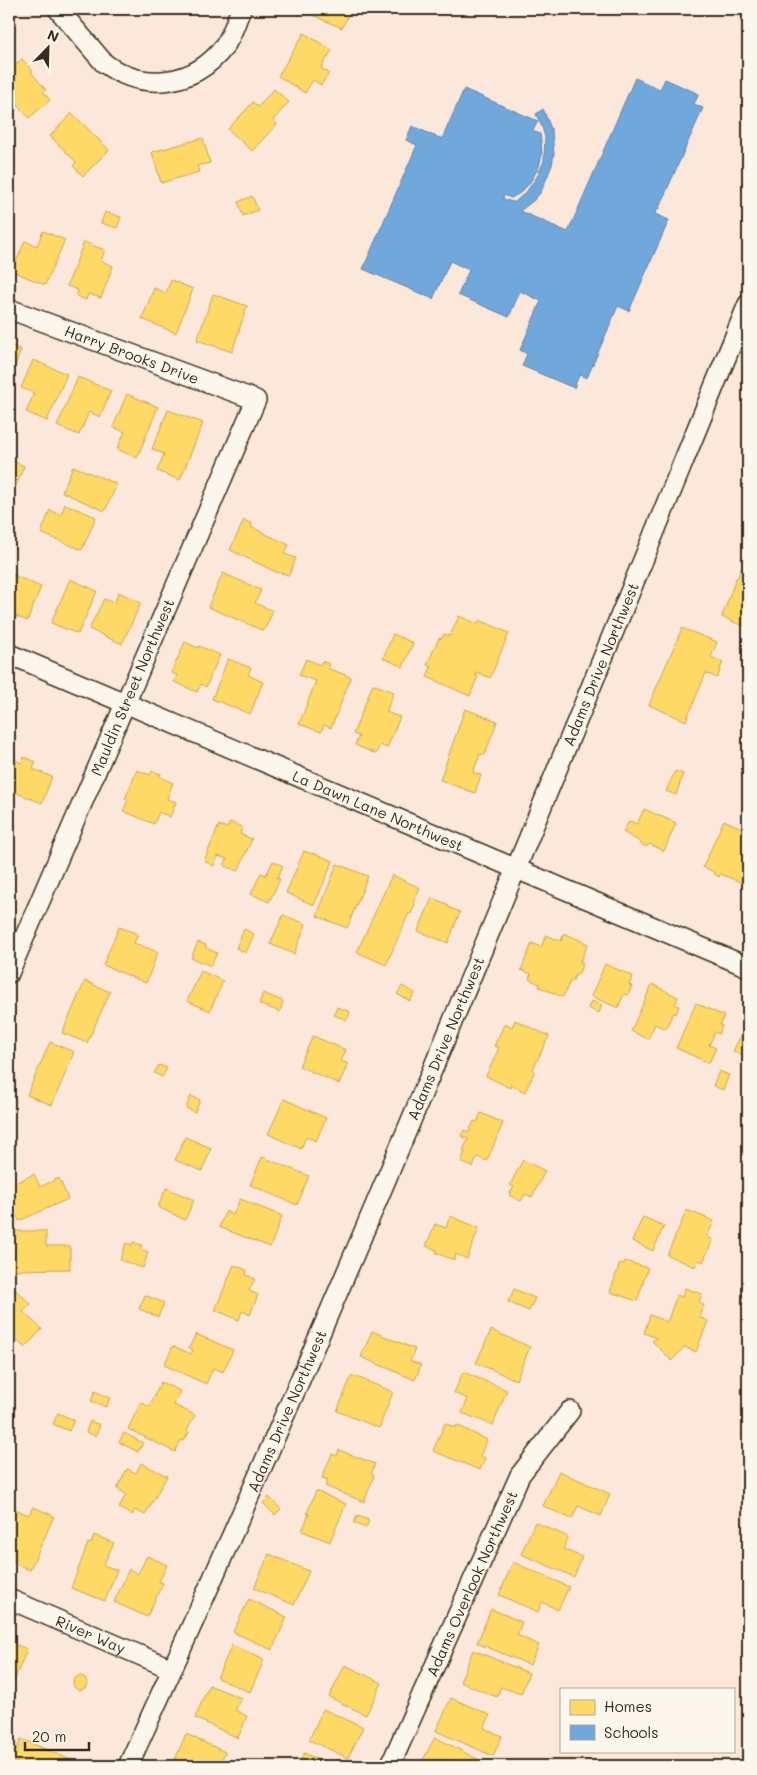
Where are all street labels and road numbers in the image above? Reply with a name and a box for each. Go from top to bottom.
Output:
street label: Harry Brooks Drive [62,320,202,388]
street label: Adams Drive Northwest [558,579,643,749]
street label: Mauldin Street Northwest [86,595,178,779]
street label: La Dawn Lane Northwest [290,765,467,855]
street label: Adams Drive Northwest [402,954,489,1123]
street label: Adams Drive Northwest [242,1326,331,1495]
street label: Adams Overlook Northwest [421,1487,522,1680]
street label: River Way [53,1610,129,1658]

